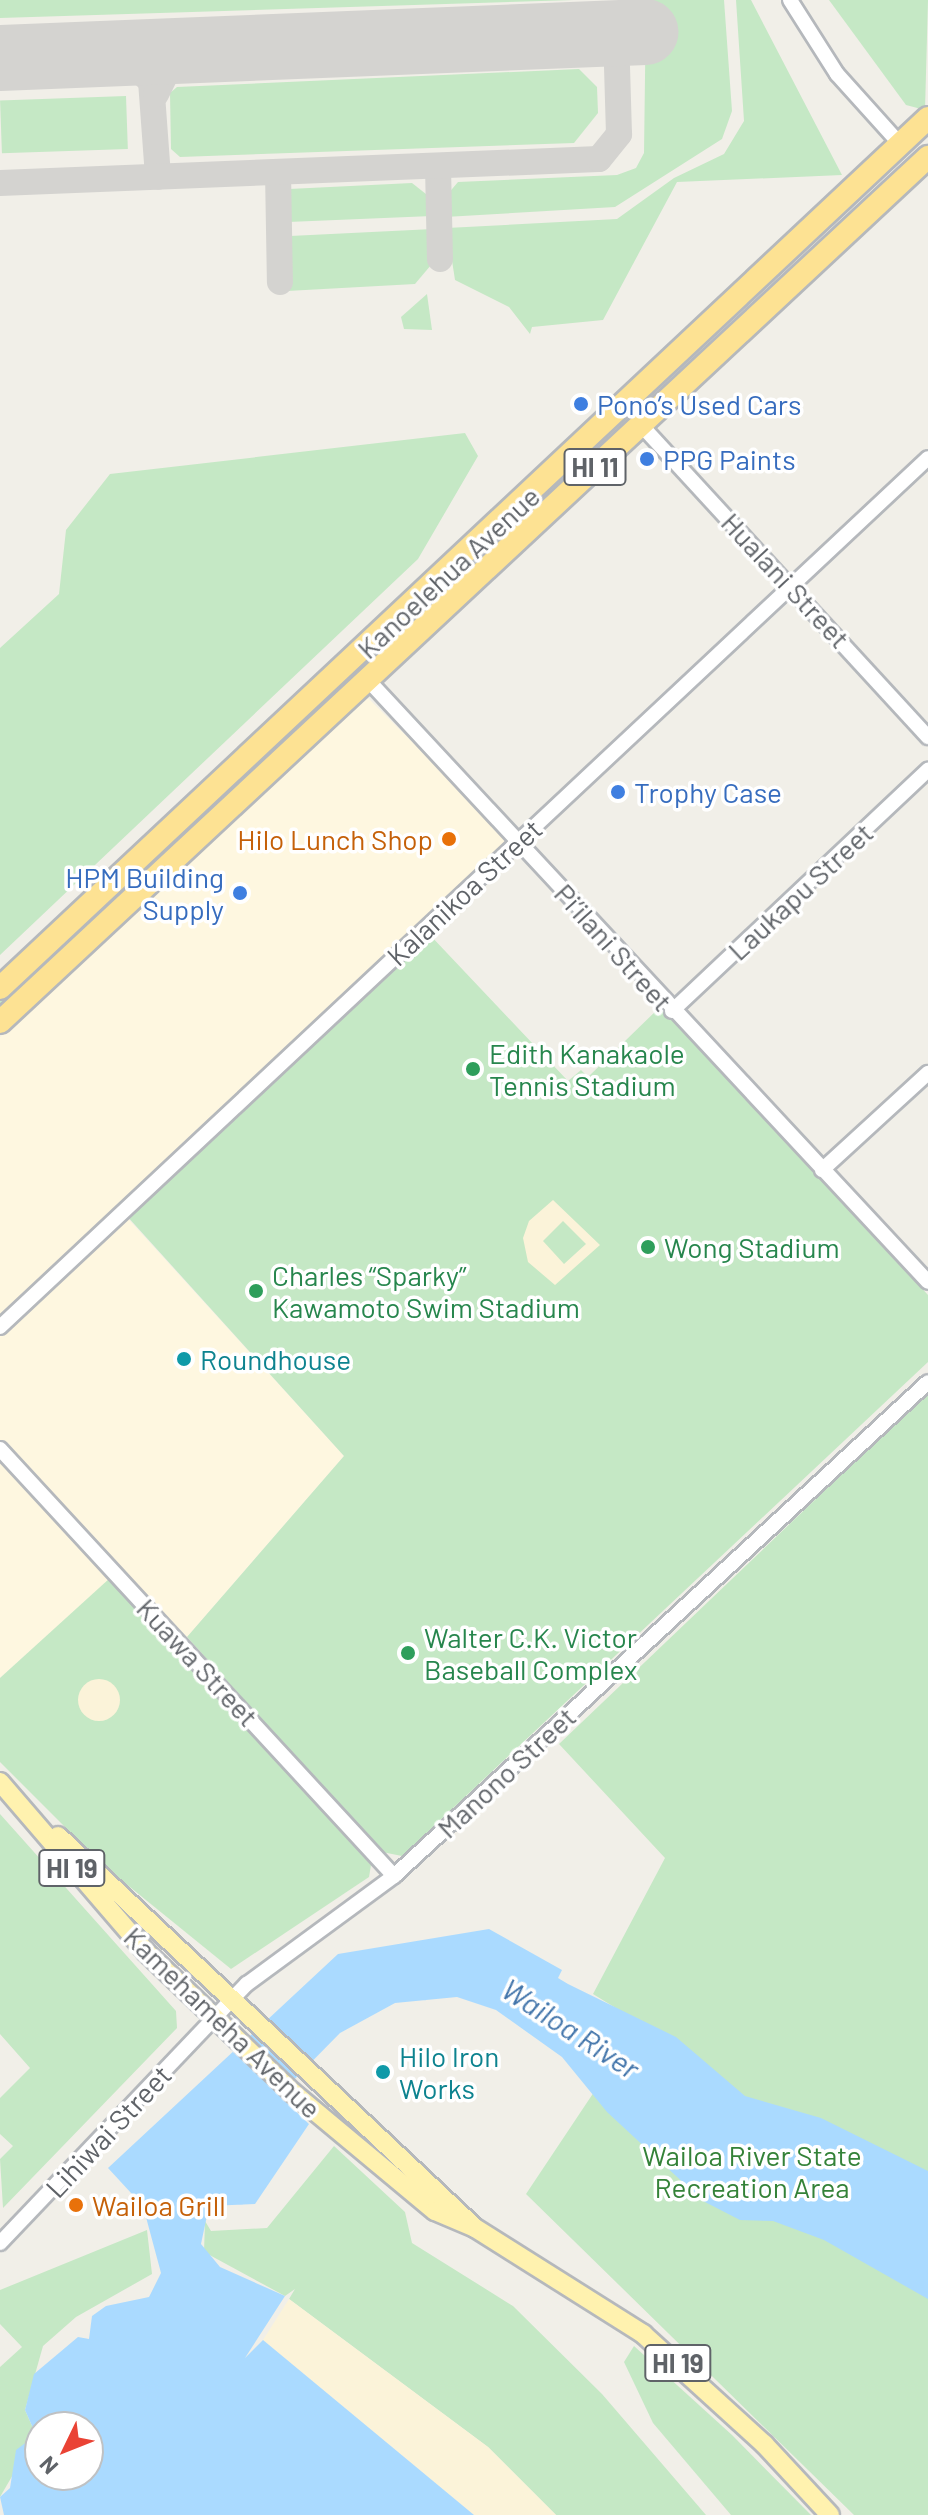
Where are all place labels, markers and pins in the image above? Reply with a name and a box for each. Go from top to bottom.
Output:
place label: Pono’s Used Cars [597,387,801,421]
marker: Pono’s Used Cars [572,395,590,413]
place label: PPG Paints [663,442,796,476]
marker: PPG Paints [638,450,656,468]
place label: Trophy Case [634,775,782,809]
marker: Trophy Case [609,783,627,801]
place label: Hilo Lunch Shop [237,822,433,856]
marker: Hilo Lunch Shop [440,830,458,848]
place label: HPM Building Supply [65,860,224,926]
marker: HPM Building Supply [231,884,249,902]
place label: Edith Kanakaole Tennis Stadium [489,1036,685,1102]
marker: Edith Kanakaole Tennis Stadium [464,1060,482,1078]
place label: Wong Stadium [664,1230,840,1264]
marker: Wong Stadium [639,1238,657,1256]
place label: Charles “Sparky” Kawamoto Swim Stadium [272,1258,580,1324]
marker: Charles “Sparky” Kawamoto Swim Stadium [247,1282,265,1300]
place label: Roundhouse [200,1342,351,1376]
marker: Roundhouse [175,1350,193,1368]
place label: Walter C.K. Victor Baseball Complex [424,1620,637,1686]
marker: Walter C.K. Victor Baseball Complex [399,1644,417,1662]
place label: Hilo Iron Works [399,2039,499,2105]
marker: Hilo Iron Works [374,2063,392,2081]
place label: Wailoa Grill [92,2188,226,2222]
marker: Wailoa Grill [67,2196,85,2214]

